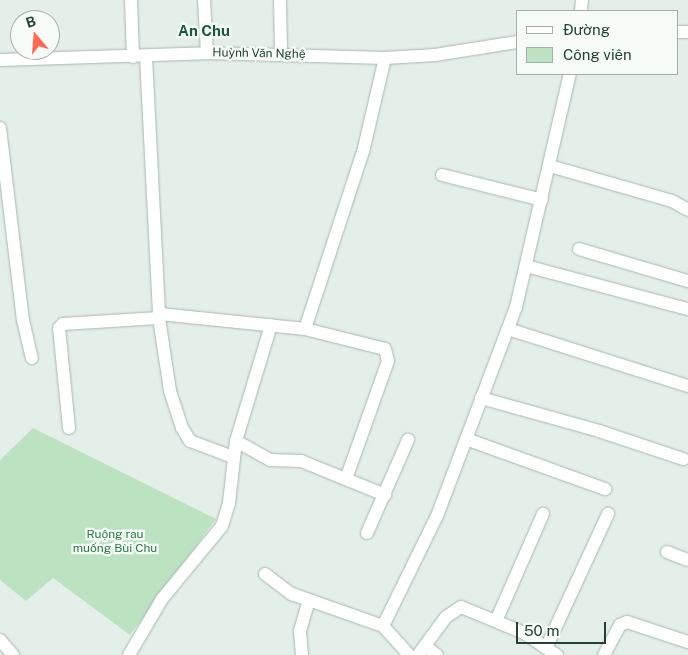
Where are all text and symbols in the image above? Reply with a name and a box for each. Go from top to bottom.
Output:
north arrow [10,10,60,60]
legend [516,10,678,75]
text: B [24,13,38,31]
text: Đường [563,21,610,38]
district label: An Chu [178,22,230,40]
street label: Huỳnh Văn Nghệ [212,46,306,62]
text: Công viên [563,46,632,63]
park label: Ruộng rau muống Bùi Chu [73,528,157,556]
scale bar [518,612,608,644]
text: 50 m [524,622,559,639]

